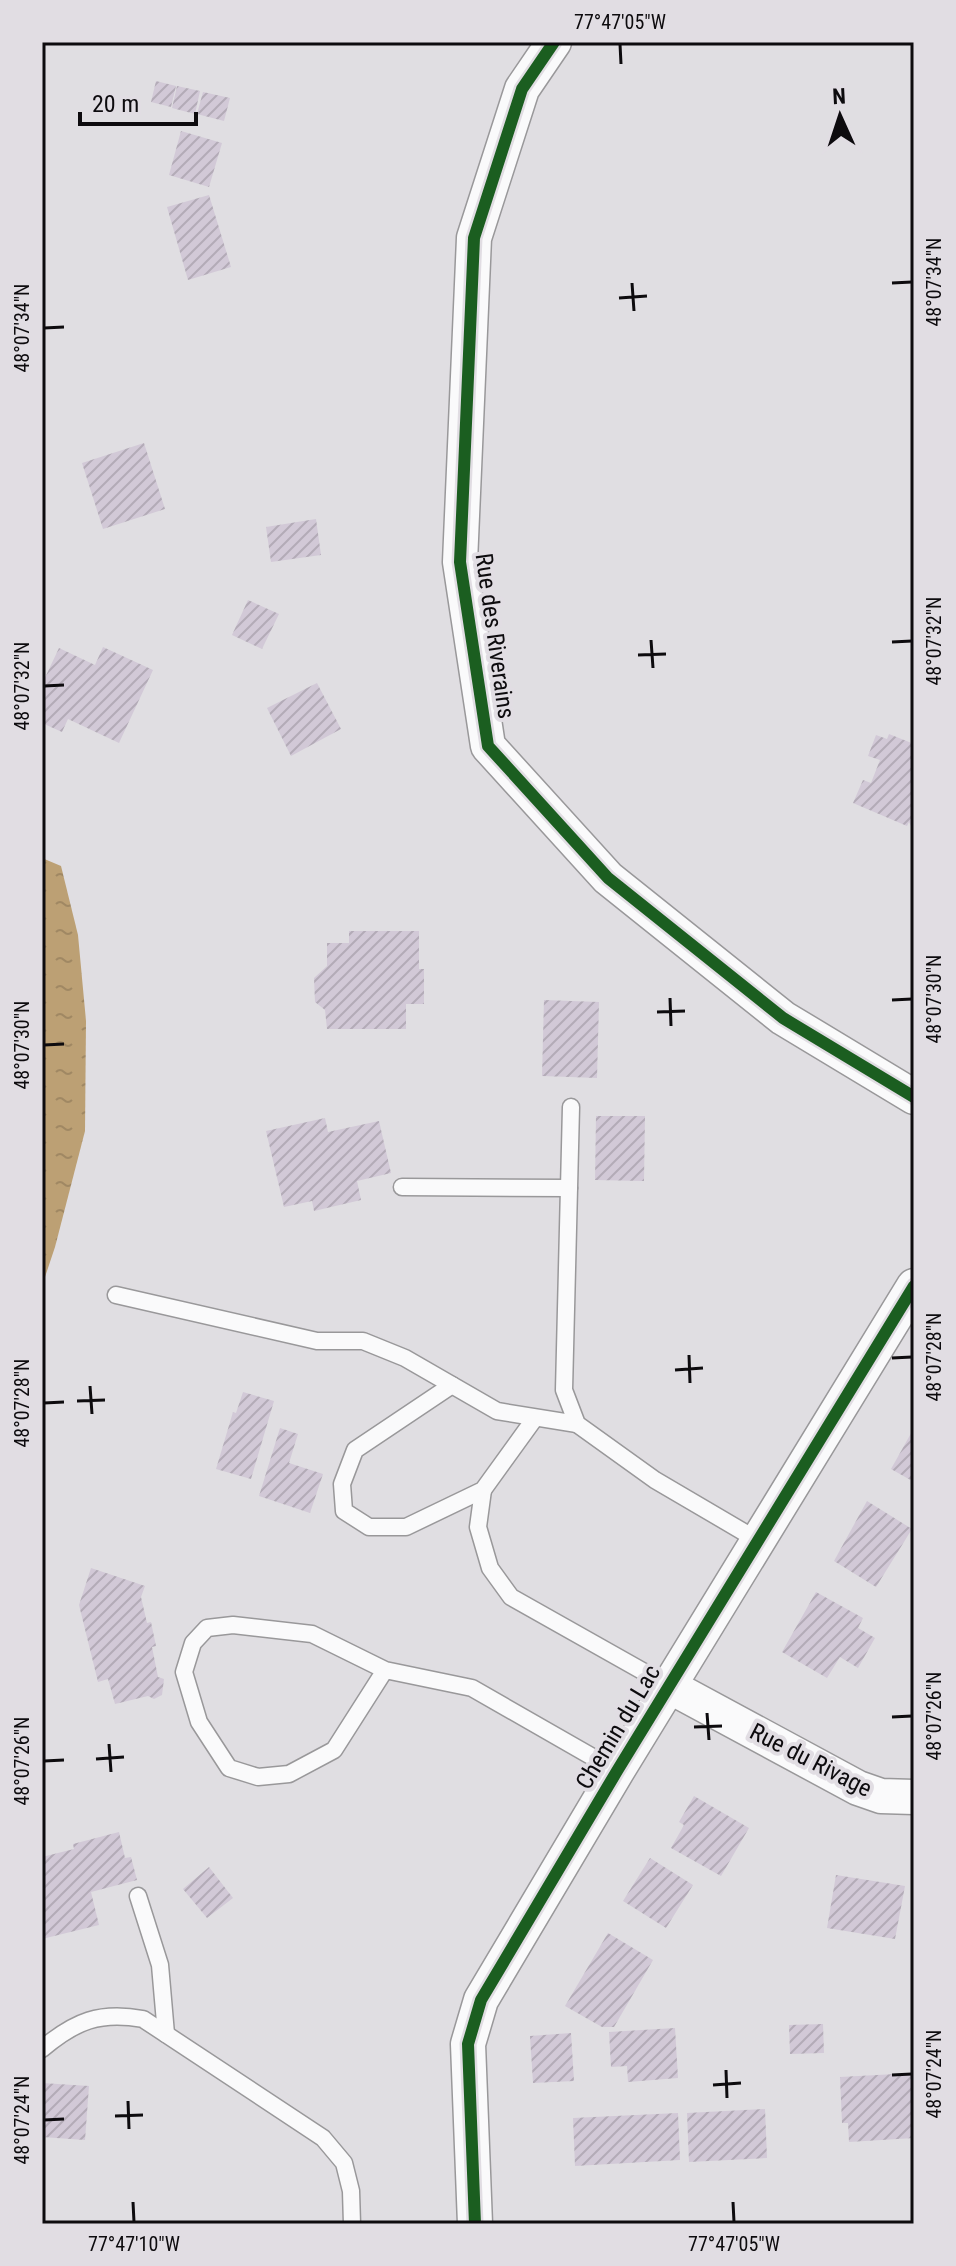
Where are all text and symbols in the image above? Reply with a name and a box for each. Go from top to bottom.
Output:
text: 77°47'05"W [574,10,666,34]
scale bar [80,76,196,126]
north arrow [800,76,880,156]
text: N [832,84,846,109]
text: 20 m [92,90,139,118]
text: 48°07'34"N [922,237,946,327]
text: 48°07'34"N [10,283,34,373]
street label: Rue des Riverains [470,551,520,721]
text: 48°07'32"N [922,596,946,686]
text: 48°07'32"N [10,641,34,731]
text: 48°07'30"N [922,954,946,1044]
text: 48°07'30"N [10,1000,34,1090]
text: 48°07'28"N [922,1312,946,1402]
text: 48°07'28"N [10,1358,34,1448]
street label: Chemin du Lac [570,1660,666,1794]
text: 48°07'26"N [922,1671,946,1761]
text: 48°07'26"N [10,1716,34,1806]
street label: Rue du Rivage [745,1717,877,1803]
text: 48°07'24"N [922,2029,946,2119]
text: 48°07'24"N [10,2075,34,2165]
text: 77°47'10"W [88,2232,180,2256]
text: 77°47'05"W [688,2232,780,2256]

